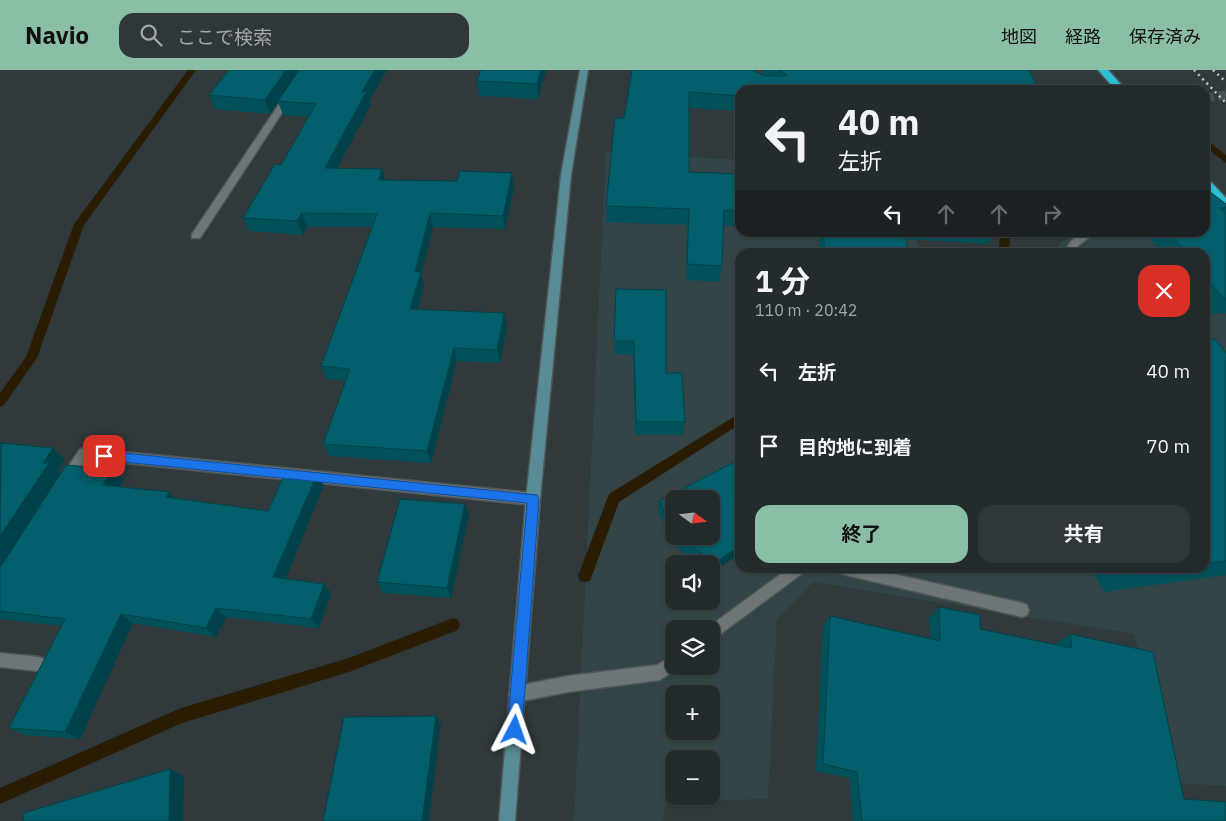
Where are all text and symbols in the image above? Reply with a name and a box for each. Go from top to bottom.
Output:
search box [119,13,469,58]
text: Navio [25,19,89,51]
icon: search [137,21,165,49]
text: ここで検索 [177,25,272,49]
text: 地図 [1001,25,1037,48]
text: 経路 [1065,25,1101,48]
text: 保存済み [1129,25,1201,48]
text: 40 m [838,99,920,145]
icon: left [755,105,820,170]
text: 左折 [838,146,882,175]
icon: left [879,200,907,228]
icon: ahead [932,200,960,228]
icon: ahead [985,200,1013,228]
icon: right [1038,200,1066,228]
text: 1 分 [755,261,810,300]
button: close [1138,265,1190,317]
text: 110 m · 20:42 [755,300,857,320]
icon: left [755,357,783,385]
text: 40 m [1146,359,1190,383]
text: 左折 [798,360,836,384]
icon: arrive [755,432,783,460]
text: 70 m [1146,434,1190,458]
pin [83,435,125,477]
text: 目的地に到着 [798,435,912,459]
icon: arrive [90,442,118,470]
north arrow [665,490,720,545]
map controls [665,490,720,805]
button: 終了 [755,505,968,563]
button: 共有 [978,505,1190,563]
button: sound [665,555,720,610]
button: layers [665,620,720,675]
button: + [665,685,720,740]
position arrow [488,703,540,755]
button: − [665,750,720,805]

